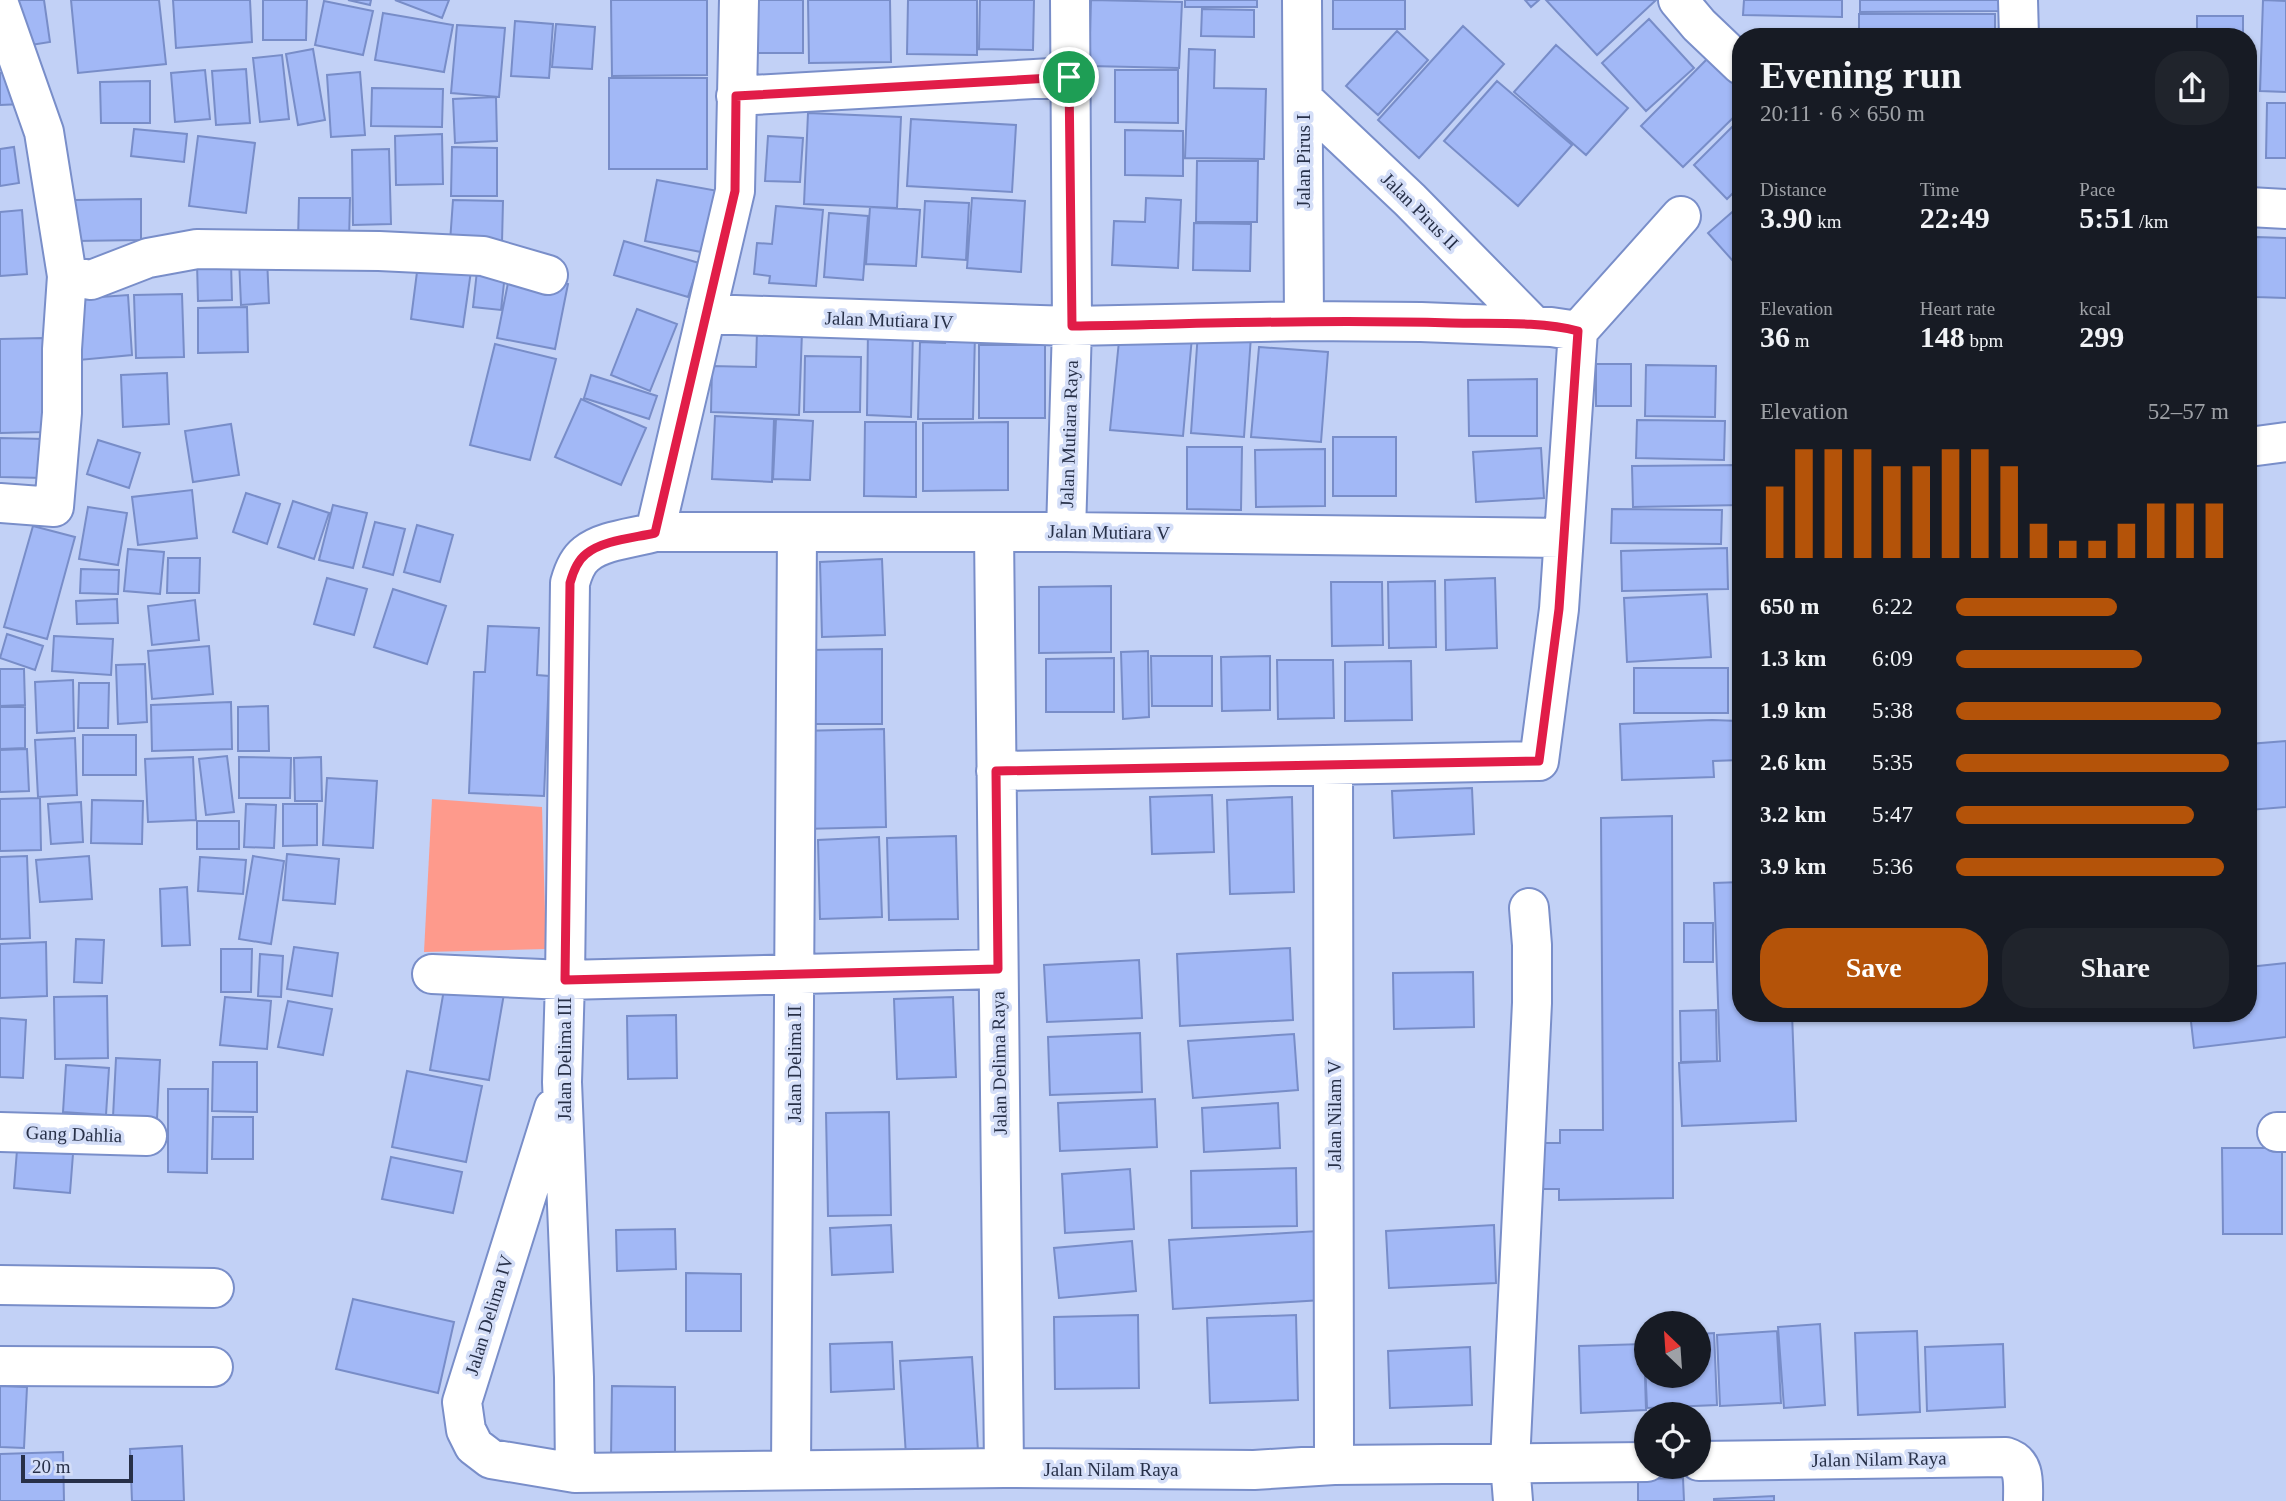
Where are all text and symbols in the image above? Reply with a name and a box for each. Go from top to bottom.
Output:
pin [1039,47,1099,107]
button: share [2155,51,2229,125]
text: Evening run [1760,54,1962,96]
icon: arrive [1050,58,1088,96]
text: 20:11 · 6 × 650 m [1760,101,1925,126]
street label: Jalan Pirus I [1293,114,1314,208]
street label: Jalan Pirus II [1377,168,1463,254]
text: Distance [1760,179,1826,200]
text: Time [1920,179,1959,200]
text: Pace [2079,179,2115,200]
text: 3.90 [1760,201,1813,234]
text: 22:49 [1920,201,1990,234]
text: 5:51 [2079,201,2134,234]
text: km [1813,211,1842,232]
text: /km [2134,211,2169,232]
text: Elevation [1760,298,1833,319]
text: Heart rate [1920,298,1995,319]
text: kcal [2079,298,2111,319]
street label: Jalan Mutiara IV [824,307,954,333]
text: 36 [1760,320,1790,353]
text: 148 [1920,320,1965,353]
text: 299 [2079,320,2124,353]
text: m [1790,330,1810,351]
text: bpm [1965,330,2003,351]
street label: Jalan Mutiara Raya [1056,359,1082,508]
text: Elevation [1760,399,1848,424]
text: 52–57 m [2148,399,2229,424]
street label: Jalan Mutiara V [1048,520,1170,544]
text: 650 m [1760,594,1819,619]
text: 6:22 [1872,594,1913,619]
text: 1.3 km [1760,646,1826,671]
text: 6:09 [1872,646,1913,671]
text: 1.9 km [1760,698,1826,723]
text: 5:38 [1872,698,1913,723]
text: 2.6 km [1760,750,1826,775]
text: 5:35 [1872,750,1913,775]
text: 3.2 km [1760,802,1826,827]
text: 5:47 [1872,802,1913,827]
text: 3.9 km [1760,854,1826,879]
text: 5:36 [1872,854,1913,879]
button: Save [1760,928,1988,1008]
button: Share [2002,928,2229,1008]
street label: Jalan Delima Raya [987,991,1011,1135]
street label: Jalan Delima III [554,997,575,1121]
street label: Jalan Delima II [784,1005,805,1123]
street label: Jalan Nilam V [1324,1060,1345,1170]
street label: Gang Dahlia [25,1122,123,1146]
street label: Jalan Delima IV [461,1252,517,1378]
north arrow [1634,1311,1712,1388]
map controls [1634,1311,1711,1479]
button: locate [1634,1402,1711,1479]
street label: Jalan Nilam Raya [1811,1447,1947,1471]
scale bar [21,1452,133,1484]
text: 20 m [32,1456,71,1477]
street label: Jalan Nilam Raya [1043,1459,1179,1480]

